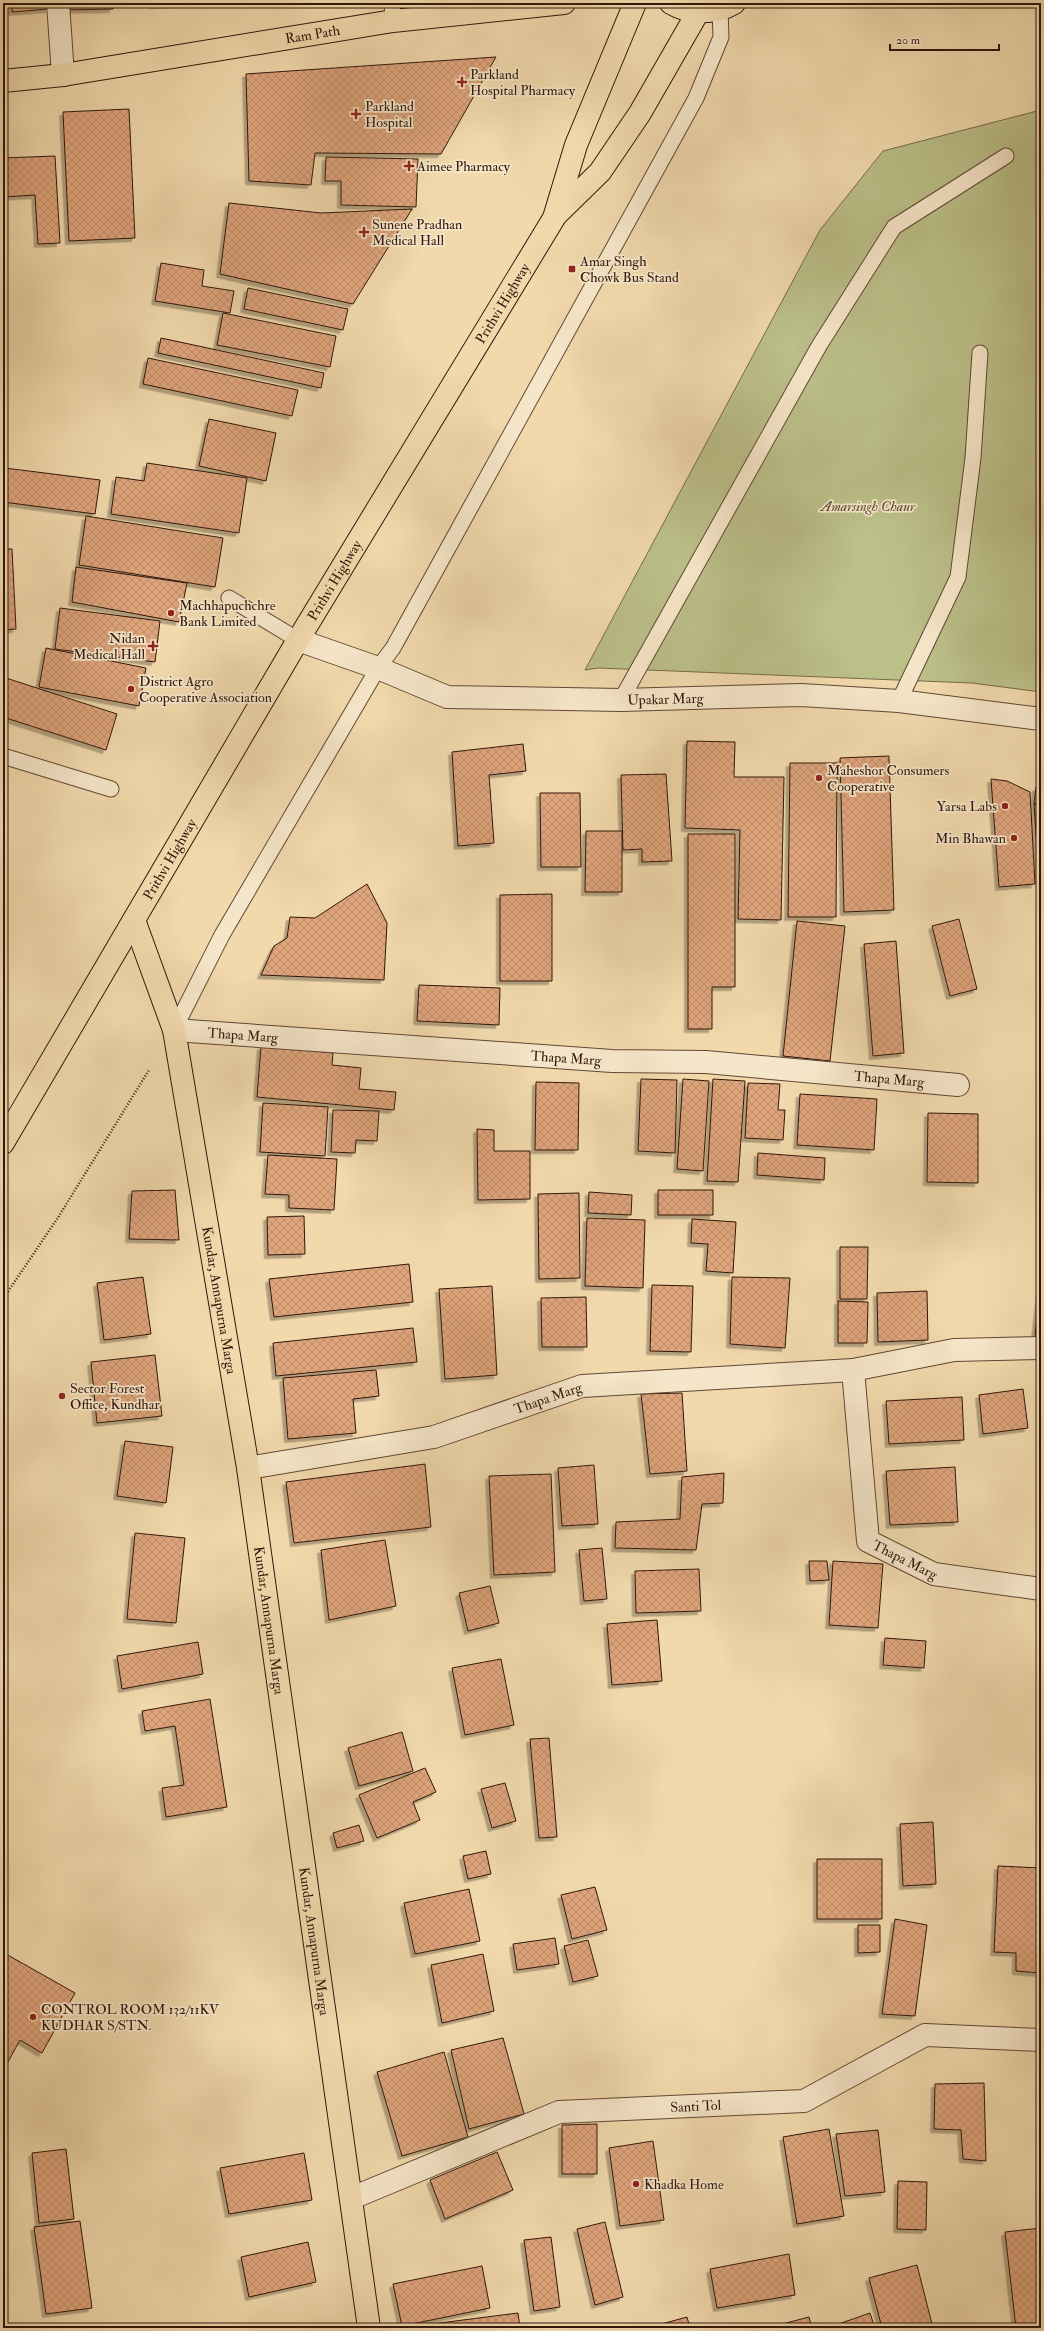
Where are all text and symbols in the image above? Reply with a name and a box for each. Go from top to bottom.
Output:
street label: Ram Path [284,21,342,47]
scale bar [890,26,999,52]
text: 20 m [896,33,921,48]
place label: Parkland Hospital Pharmacy [470,66,576,100]
marker: Parkland Hospital Pharmacy [457,77,467,87]
place label: Parkland Hospital [365,98,414,132]
marker: Parkland Hospital [350,108,362,120]
place label: Aimee Pharmacy [416,158,511,176]
marker: Aimee Pharmacy [404,161,414,171]
place label: Sunene Pradhan Medical Hall [372,216,462,249]
marker: Sunene Pradhan Medical Hall [359,227,369,237]
place label: Amar Singh Chowk Bus Stand [579,253,679,286]
street label: Prithvi Highway [471,259,534,347]
marker: Amar Singh Chowk Bus Stand [567,264,577,274]
park label: Amarsingh Chaur [819,498,916,515]
street label: Prithvi Highway [303,536,366,624]
place label: Machhapuchchre Bank Limited [179,597,276,630]
marker: Machhapuchchre Bank Limited [166,608,176,618]
place label: Nidan Medical Hall [73,630,145,663]
marker: Nidan Medical Hall [148,641,158,651]
place label: District Agro Cooperative Association [139,673,272,707]
marker: District Agro Cooperative Association [126,684,136,694]
street label: Upakar Marg [627,689,705,709]
place label: Maheshor Consumers Cooperative [827,762,950,796]
marker: Maheshor Consumers Cooperative [814,773,824,783]
place label: Yarsa Labs [937,798,997,815]
marker: Yarsa Labs [1000,801,1010,811]
street label: Prithvi Highway [139,815,201,903]
place label: Min Bhawan [935,830,1006,847]
marker: Min Bhawan [1009,833,1019,843]
street label: Thapa Marg [207,1024,280,1046]
street label: Thapa Marg [530,1047,603,1069]
street label: Thapa Marg [853,1067,926,1090]
street label: Kundar, Annapurna Marga [199,1225,241,1376]
street label: Thapa Marg [512,1378,585,1417]
place label: Sector Forest Office, Kundhar [70,1380,160,1413]
marker: Sector Forest Office, Kundhar [57,1391,67,1401]
street label: Thapa Marg [870,1536,941,1583]
street label: Kundar, Annapurna Marga [251,1545,288,1696]
street label: Kundar, Annapurna Marga [296,1866,333,2017]
place label: CONTROL ROOM 132/11KV KUDHAR S/STN. [41,2001,220,2034]
marker: CONTROL ROOM 132/11KV KUDHAR S/STN. [28,2012,38,2022]
street label: Santi Tol [670,2096,722,2115]
place label: Khadka Home [644,2176,724,2193]
marker: Khadka Home [631,2179,641,2189]

